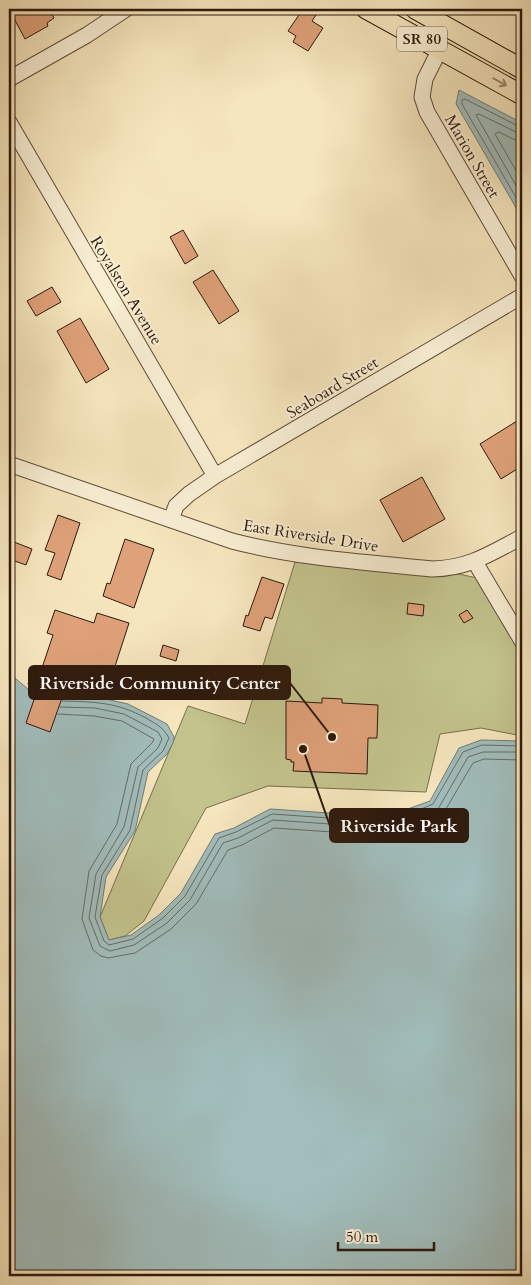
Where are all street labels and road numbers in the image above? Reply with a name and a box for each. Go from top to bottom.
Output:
road number: SR 80 [397,26,447,52]
street label: Marion Street [439,111,505,202]
street label: Royalston Avenue [85,232,167,349]
street label: Seaboard Street [282,352,383,424]
street label: East Riverside Drive [242,514,380,558]

